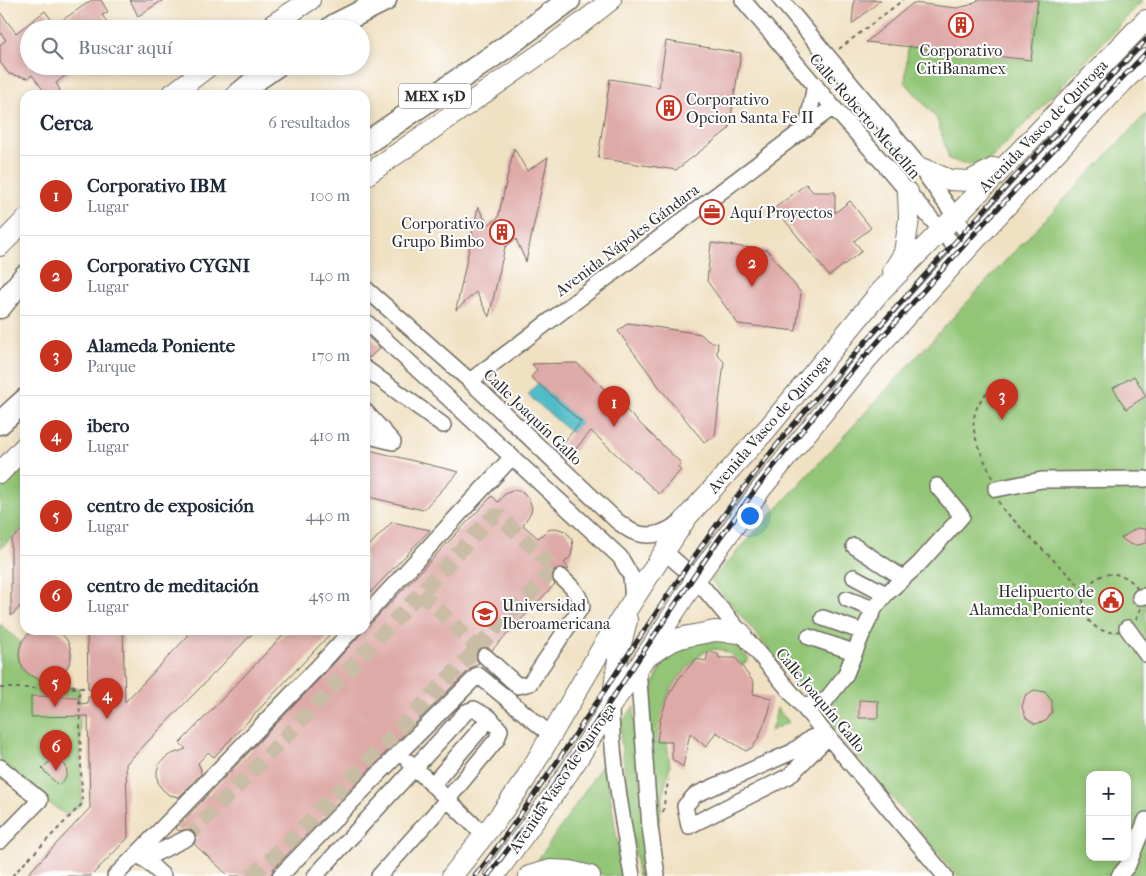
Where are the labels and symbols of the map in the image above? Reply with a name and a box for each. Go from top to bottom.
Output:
building icon: Corporativo CitiBanamex [948,12,974,38]
place label: Corporativo CitiBanamex [916,41,1006,78]
street label: Calle Roberto Medellín [805,49,925,183]
street label: Avenida Vasco de Quiroga [974,55,1112,197]
road number: MEX 15D [399,84,471,108]
place label: Corporativo Opcion Santa Fe II [686,90,814,127]
building icon: Corporativo Opcion Santa Fe II [656,95,682,121]
street label: Avenida Nápoles Gándara [551,179,703,301]
office icon: Aquí Proyectos [699,199,725,225]
place label: Aquí Proyectos [729,203,833,222]
place label: Corporativo Grupo Bimbo [392,214,484,251]
building icon: Corporativo Grupo Bimbo [489,219,515,245]
pin: 2 [736,246,768,287]
street label: Avenida Vasco de Quiroga [703,350,835,498]
street label: Calle Joaquín Gallo [480,365,586,469]
pin: 3 [986,379,1018,420]
pin: 1 [598,386,630,427]
your location [737,503,763,529]
place label: Helipuerto de Alameda Poniente [968,582,1094,619]
public building icon: Helipuerto de Alameda Poniente [1098,587,1124,613]
place label: Universidad Iberoamericana [502,596,611,633]
school or university icon: Universidad Iberoamericana [472,601,498,627]
street label: Calle Joaquín Gallo [772,644,870,756]
pin: 5 [39,666,71,707]
pin: 4 [91,678,123,719]
street label: Avenida Vasco de Quiroga [504,699,620,858]
pin: 6 [40,730,72,771]

